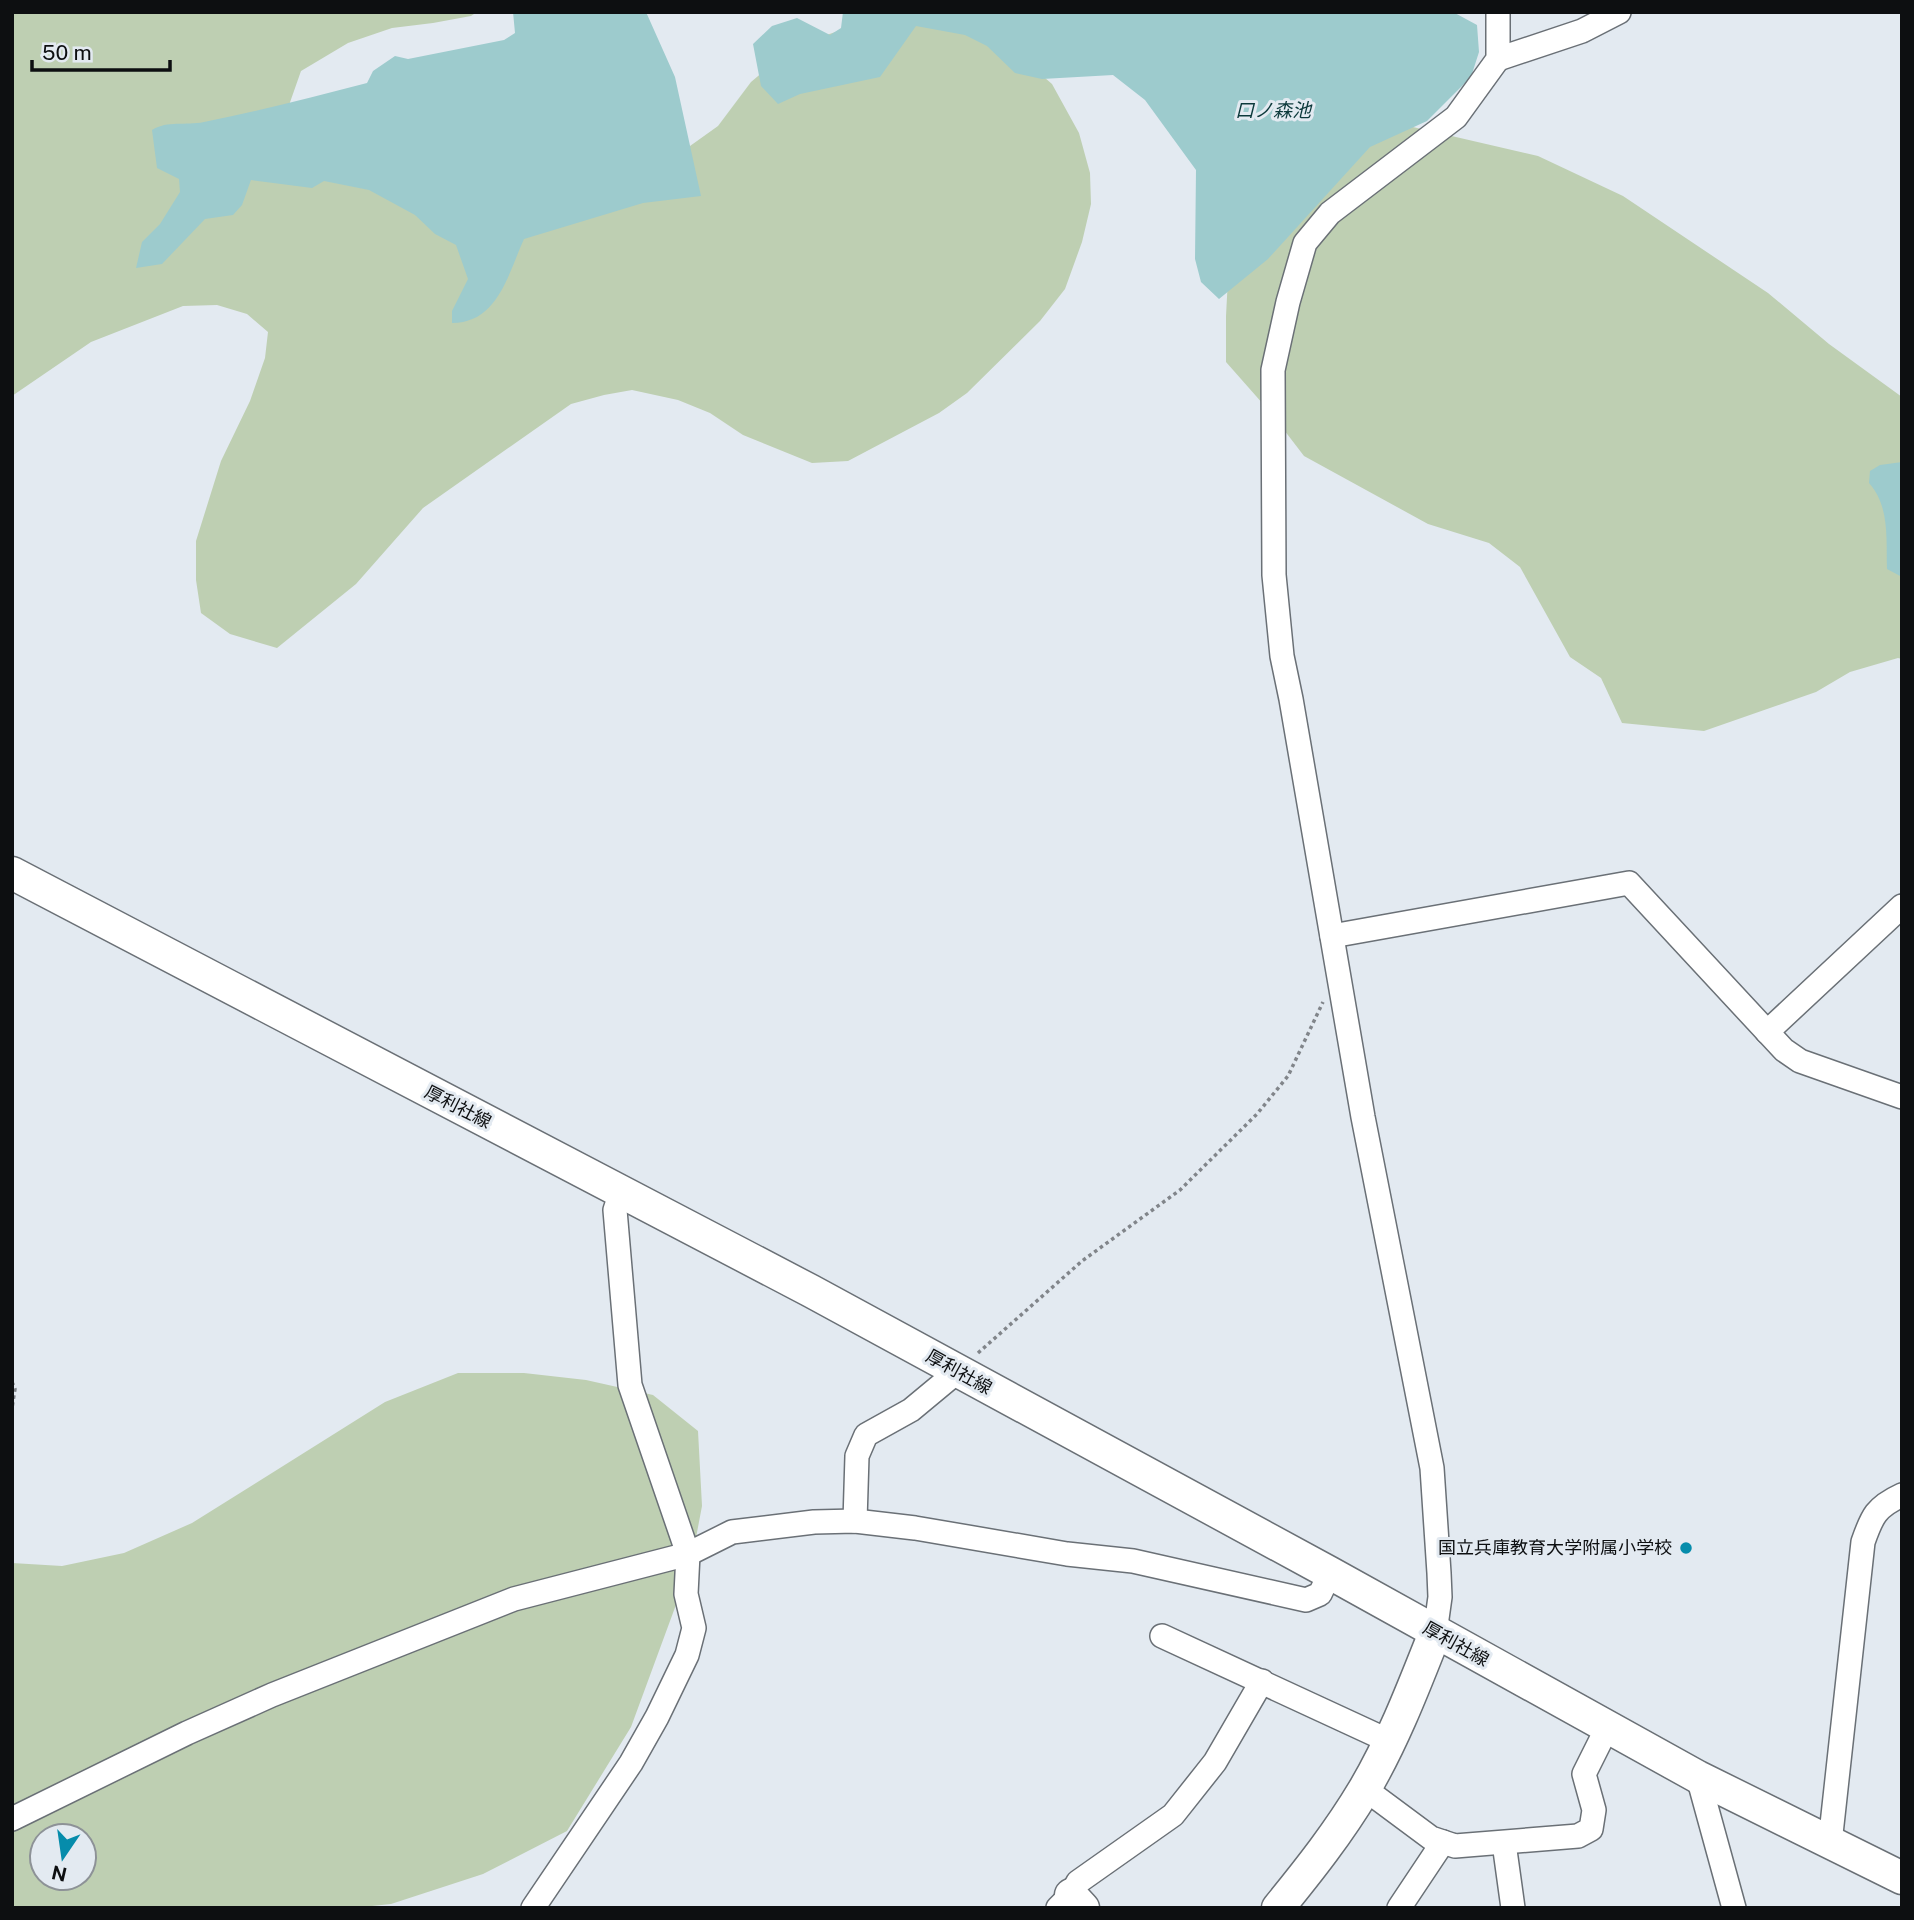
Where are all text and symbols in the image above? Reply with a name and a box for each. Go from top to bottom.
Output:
scale bar [32,28,170,72]
text: 50 m [42,40,92,65]
water label: 口ノ森池 [1235,99,1313,121]
street label: 厚利社線 [421,1081,495,1132]
street label: 厚利社線 [923,1345,996,1398]
place label: 国立兵庫教育大学附属小学校 [1438,1537,1672,1558]
marker: 国立兵庫教育大学附属小学校 [1678,1540,1694,1556]
street label: 厚利社線 [1420,1617,1493,1670]
north arrow [28,1822,98,1892]
text: N [49,1861,69,1886]

